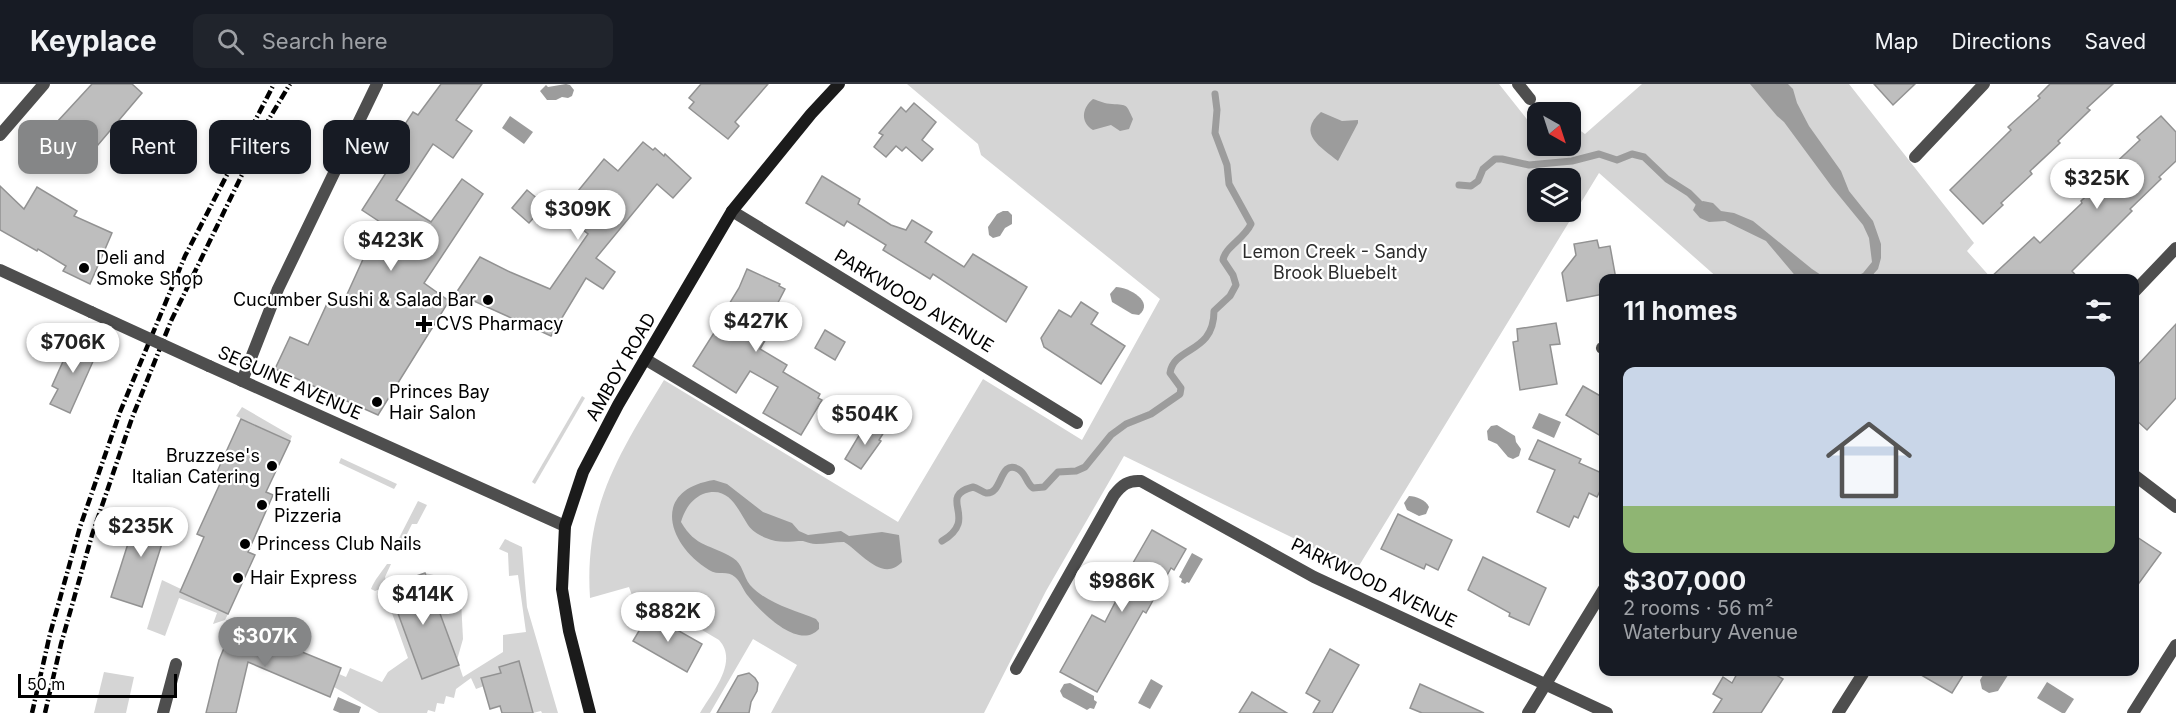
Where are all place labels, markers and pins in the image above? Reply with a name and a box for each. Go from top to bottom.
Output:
pin: $325K [2055,159,2139,210]
pin: $309K [536,190,620,241]
pin: $423K [349,221,433,272]
place label: Deli and Smoke Shop [96,247,203,289]
marker: Deli and Smoke Shop [77,261,91,275]
place label: Cucumber Sushi & Salad Bar [233,289,476,310]
marker: Cucumber Sushi & Salad Bar [481,293,495,307]
pin: $427K [714,302,798,353]
place label: CVS Pharmacy [436,313,563,334]
marker: CVS Pharmacy [417,317,431,331]
pin: $706K [31,323,115,374]
place label: Princes Bay Hair Salon [389,381,490,423]
marker: Princes Bay Hair Salon [370,395,384,409]
pin: $504K [823,395,907,446]
place label: Bruzzese's Italian Catering [132,445,260,487]
marker: Bruzzese's Italian Catering [265,459,279,473]
place label: Fratelli Pizzeria [274,484,342,526]
marker: Fratelli Pizzeria [255,498,269,512]
pin: $235K [99,507,183,558]
place label: Princess Club Nails [257,533,422,554]
marker: Princess Club Nails [238,537,252,551]
pin: $986K [1080,562,1164,613]
place label: Hair Express [250,567,357,588]
marker: Hair Express [231,571,245,585]
pin: $414K [381,575,465,626]
pin: $882K [626,592,710,643]
pin: $307K [223,617,307,668]

